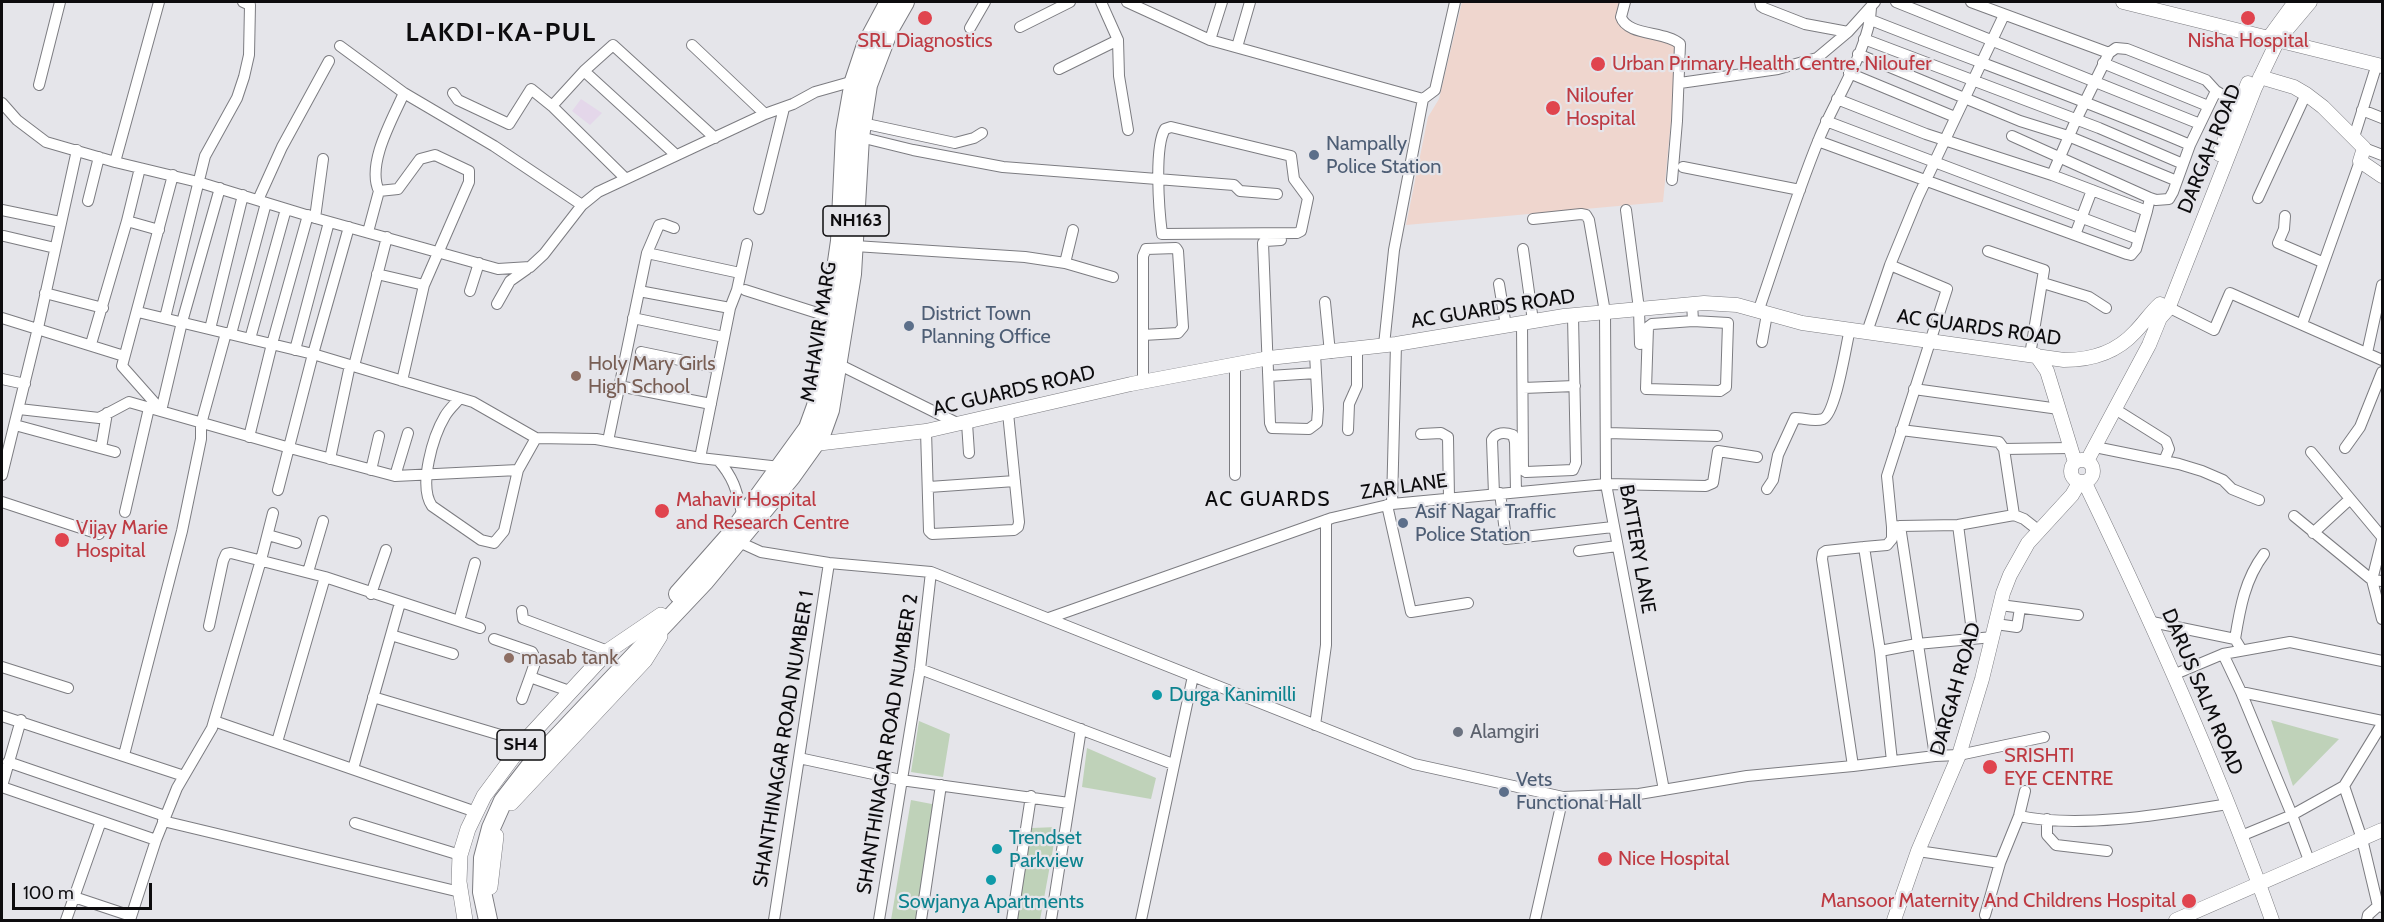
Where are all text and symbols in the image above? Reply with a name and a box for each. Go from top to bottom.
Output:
marker: SRL Diagnostics [916,9,934,27]
marker: Nisha Hospital [2239,9,2257,27]
district label: LAKDI-KA-PUL [405,17,597,49]
place label: SRL Diagnostics [857,29,993,53]
place label: Nisha Hospital [2188,29,2308,53]
place label: Urban Primary Health Centre, Niloufer [1612,52,1932,76]
marker: Urban Primary Health Centre, Niloufer [1589,55,1607,73]
street label: DARGAH ROAD [2173,81,2247,217]
place label: Niloufer Hospital [1566,84,1636,131]
marker: Niloufer Hospital [1544,99,1562,117]
place label: Nampally Police Station [1326,132,1441,179]
marker: Nampally Police Station [1307,148,1321,162]
road number: NH163 [823,206,889,236]
street label: MAHAVIR MARG [796,260,842,404]
street label: AC GUARDS ROAD [1409,284,1577,334]
place label: District Town Planning Office [921,302,1051,349]
street label: AC GUARDS ROAD [1895,305,2063,351]
marker: District Town Planning Office [902,319,916,333]
place label: Holy Mary Girls High School [588,352,716,399]
street label: AC GUARDS ROAD [931,361,1097,421]
marker: Holy Mary Girls High School [569,369,583,383]
street label: ZAR LANE [1359,469,1449,505]
street label: BATTERY LANE [1614,483,1660,615]
district label: AC GUARDS [1205,487,1331,513]
place label: Mahavir Hospital and Research Centre [676,488,849,535]
place label: Asif Nagar Traffic Police Station [1415,500,1556,547]
marker: Mahavir Hospital and Research Centre [653,502,671,520]
place label: Vijay Marie Hospital [76,516,168,563]
marker: Asif Nagar Traffic Police Station [1396,516,1410,530]
marker: Vijay Marie Hospital [53,531,71,549]
street label: SHANTHINAGAR ROAD NUMBER 1 [749,589,819,889]
street label: SHANTHINAGAR ROAD NUMBER 2 [852,592,924,896]
street label: DARUS SALM ROAD [2156,605,2248,779]
street label: DARGAH ROAD [1926,620,1986,758]
place label: masab tank [521,646,618,670]
marker: masab tank [502,651,516,665]
place label: Durga Kanimilli [1169,683,1296,707]
marker: Durga Kanimilli [1150,688,1164,702]
place label: Alamgiri [1470,720,1539,744]
marker: Alamgiri [1451,725,1465,739]
road number: SH4 [497,730,545,760]
place label: SRISHTI EYE CENTRE [2004,744,2113,791]
marker: SRISHTI EYE CENTRE [1981,758,1999,776]
place label: Vets Functional Hall [1516,768,1641,815]
marker: Vets Functional Hall [1497,785,1511,799]
place label: Trendset Parkview [1009,826,1084,873]
marker: Trendset Parkview [990,842,1004,856]
place label: Nice Hospital [1618,847,1729,871]
marker: Nice Hospital [1596,850,1614,868]
scale bar [15,871,154,909]
marker: Sowjanya Apartments [984,873,998,887]
text: 100 m [23,882,74,904]
place label: Mansoor Maternity And Childrens Hospital [1820,889,2176,913]
place label: Sowjanya Apartments [898,890,1084,914]
marker: Mansoor Maternity And Childrens Hospital [2180,892,2198,910]

